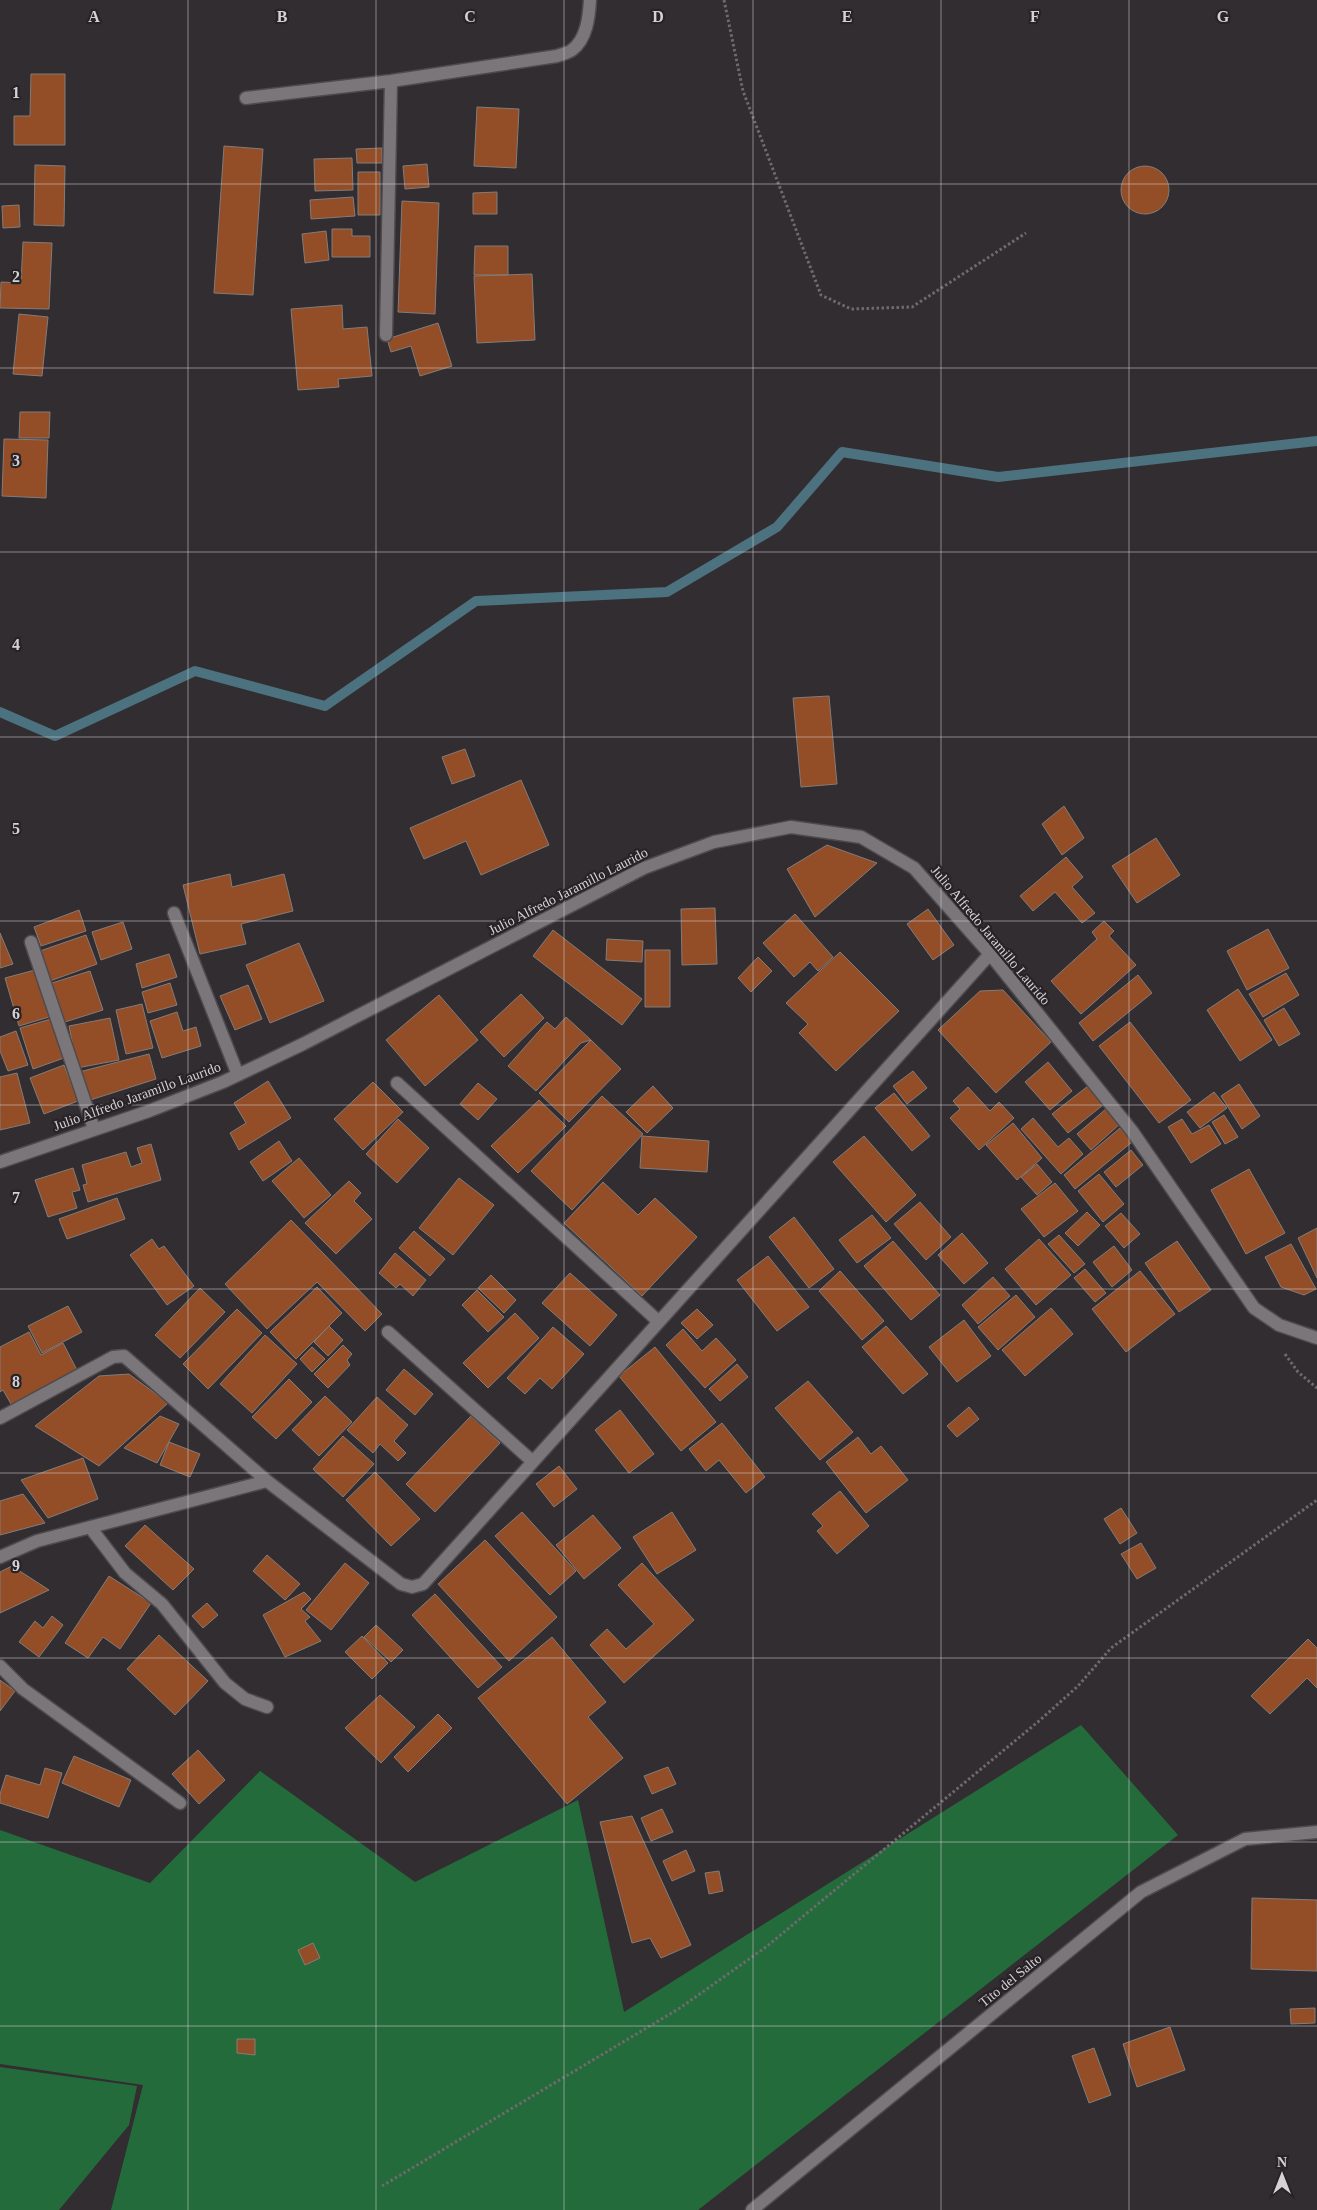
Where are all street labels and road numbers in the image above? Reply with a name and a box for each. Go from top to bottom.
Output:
street label: Julio Alfredo Jaramillo Laurido [486,845,650,938]
street label: Julio Alfredo Jaramillo Laurido [928,863,1053,1008]
street label: Julio Alfredo Jaramillo Laurido [51,1059,223,1134]
street label: Tito del Salto [976,1951,1044,2010]

